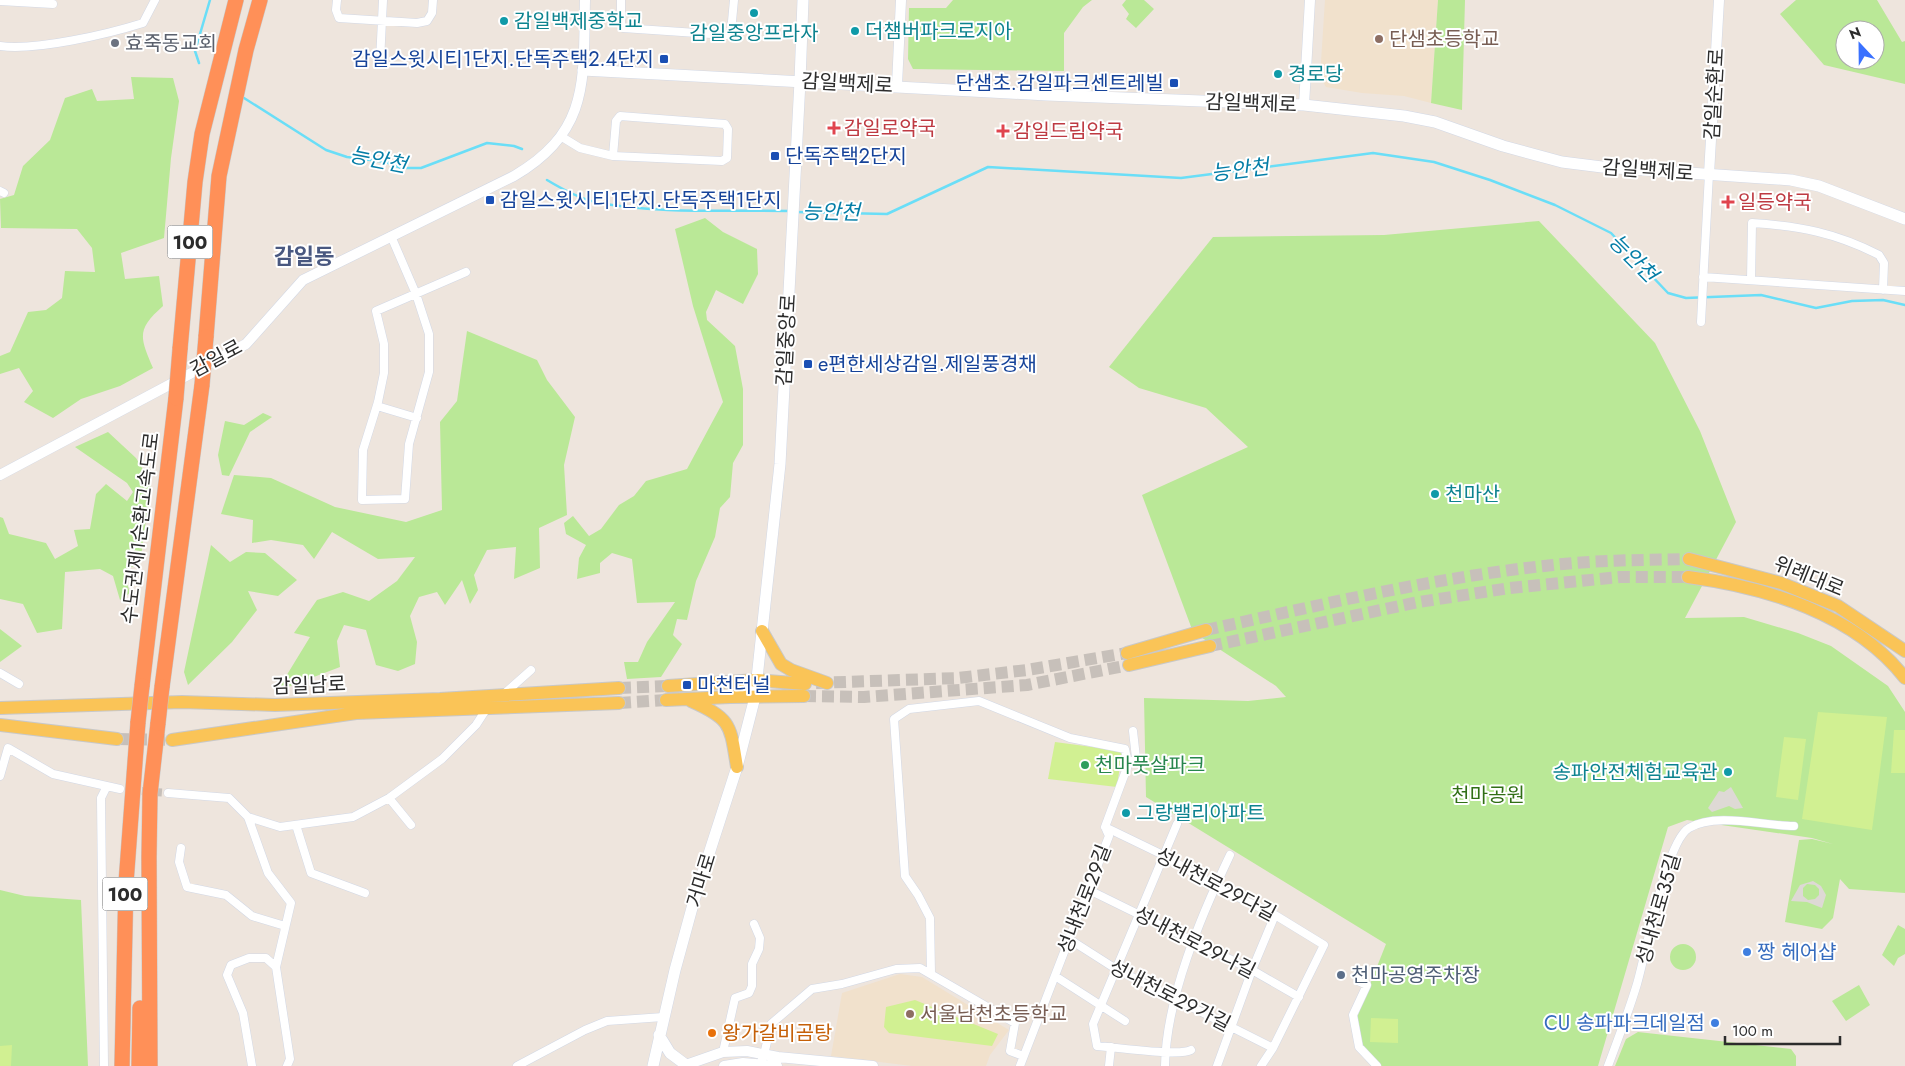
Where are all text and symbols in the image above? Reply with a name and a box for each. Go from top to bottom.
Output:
place label: 감일백제중학교 [514,7,643,36]
marker: 감일중앙프라자 [748,7,760,19]
marker: 감일백제중학교 [498,15,510,27]
place label: 더챔버파크로지아 [865,17,1012,46]
place label: 감일중앙프라자 [690,19,818,48]
north arrow [1835,20,1885,70]
text: N [1846,22,1864,44]
marker: 더챔버파크로지아 [849,25,861,37]
place label: 단샘초등학교 [1389,25,1499,54]
place label: 효죽동교회 [125,29,217,58]
marker: 단샘초등학교 [1373,33,1385,45]
marker: 효죽동교회 [109,37,121,49]
place label: 감일스윗시티1단지.단독주택2.4단지 [352,45,654,74]
street label: 감일순환로 [1698,47,1731,141]
marker: 감일스윗시티1단지.단독주택2.4단지 [658,53,670,65]
place label: 경로당 [1288,60,1343,89]
street label: 감일백제로 [800,67,894,100]
marker: 경로당 [1272,68,1284,80]
place label: 단샘초.감일파크센트레빌 [956,69,1164,98]
marker: 단샘초.감일파크센트레빌 [1168,77,1180,89]
street label: 감일백제로 [1205,87,1297,120]
place label: 감일로약국 [844,114,936,143]
place label: 감일드림약국 [1013,117,1123,146]
marker: 감일로약국 [828,122,840,134]
marker: 감일드림약국 [997,125,1009,137]
water label: 능안천 [347,140,412,181]
place label: 단독주택2단지 [785,142,907,171]
marker: 단독주택2단지 [769,150,781,162]
water label: 능안천 [1209,151,1273,188]
street label: 감일백제로 [1601,153,1695,188]
place label: 감일스윗시티1단지.단독주택1단지 [500,186,782,215]
place label: 일등약국 [1738,188,1812,217]
marker: 감일스윗시티1단지.단독주택1단지 [484,194,496,206]
water label: 능안천 [802,196,863,228]
marker: 일등약국 [1722,196,1734,208]
road number: 100 [168,226,212,258]
water label: 능안천 [1602,227,1666,291]
district label: 감일동 [274,240,334,272]
street label: 감일중앙로 [770,293,803,387]
street label: 감일로 [185,333,247,384]
place label: e편한세상감일.제일풍경채 [818,350,1037,379]
marker: e편한세상감일.제일풍경채 [802,358,814,370]
street label: 수도권제1순환고속도로 [114,431,167,626]
place label: 천마산 [1445,480,1500,509]
marker: 천마산 [1429,488,1441,500]
street label: 위례대로 [1769,549,1848,604]
street label: 감일남로 [272,670,346,701]
place label: 마천터널 [697,671,771,700]
marker: 마천터널 [681,679,693,691]
place label: 천마풋살파크 [1095,751,1205,780]
place label: 송파안전체험교육관 [1552,758,1718,787]
marker: 천마풋살파크 [1079,759,1091,771]
marker: 송파안전체험교육관 [1722,766,1734,778]
park label: 천마공원 [1451,781,1525,810]
place label: 그랑밸리아파트 [1136,799,1265,828]
marker: 그랑밸리아파트 [1120,807,1132,819]
street label: 성내천로29길 [1050,840,1119,958]
street label: 성내천로29다길 [1150,840,1281,929]
street label: 거마로 [680,850,723,911]
street label: 성내천로35길 [1629,850,1688,968]
road number: 100 [102,878,148,911]
street label: 성내천로29나길 [1129,899,1261,986]
place label: 짱 헤어샵 [1757,938,1837,967]
marker: 짱 헤어샵 [1741,946,1753,958]
street label: 성내천로29가길 [1104,952,1236,1039]
place label: 천마공영주차장 [1351,961,1480,990]
marker: 천마공영주차장 [1335,969,1347,981]
place label: 서울남천초등학교 [920,1000,1067,1029]
marker: 서울남천초등학교 [904,1008,916,1020]
place label: CU 송파파크데일점 [1544,1009,1705,1038]
scale bar [1725,1014,1840,1046]
marker: CU 송파파크데일점 [1709,1017,1721,1029]
place label: 왕가갈비곰탕 [722,1019,832,1048]
text: 100 m [1732,1020,1773,1042]
marker: 왕가갈비곰탕 [706,1027,718,1039]

